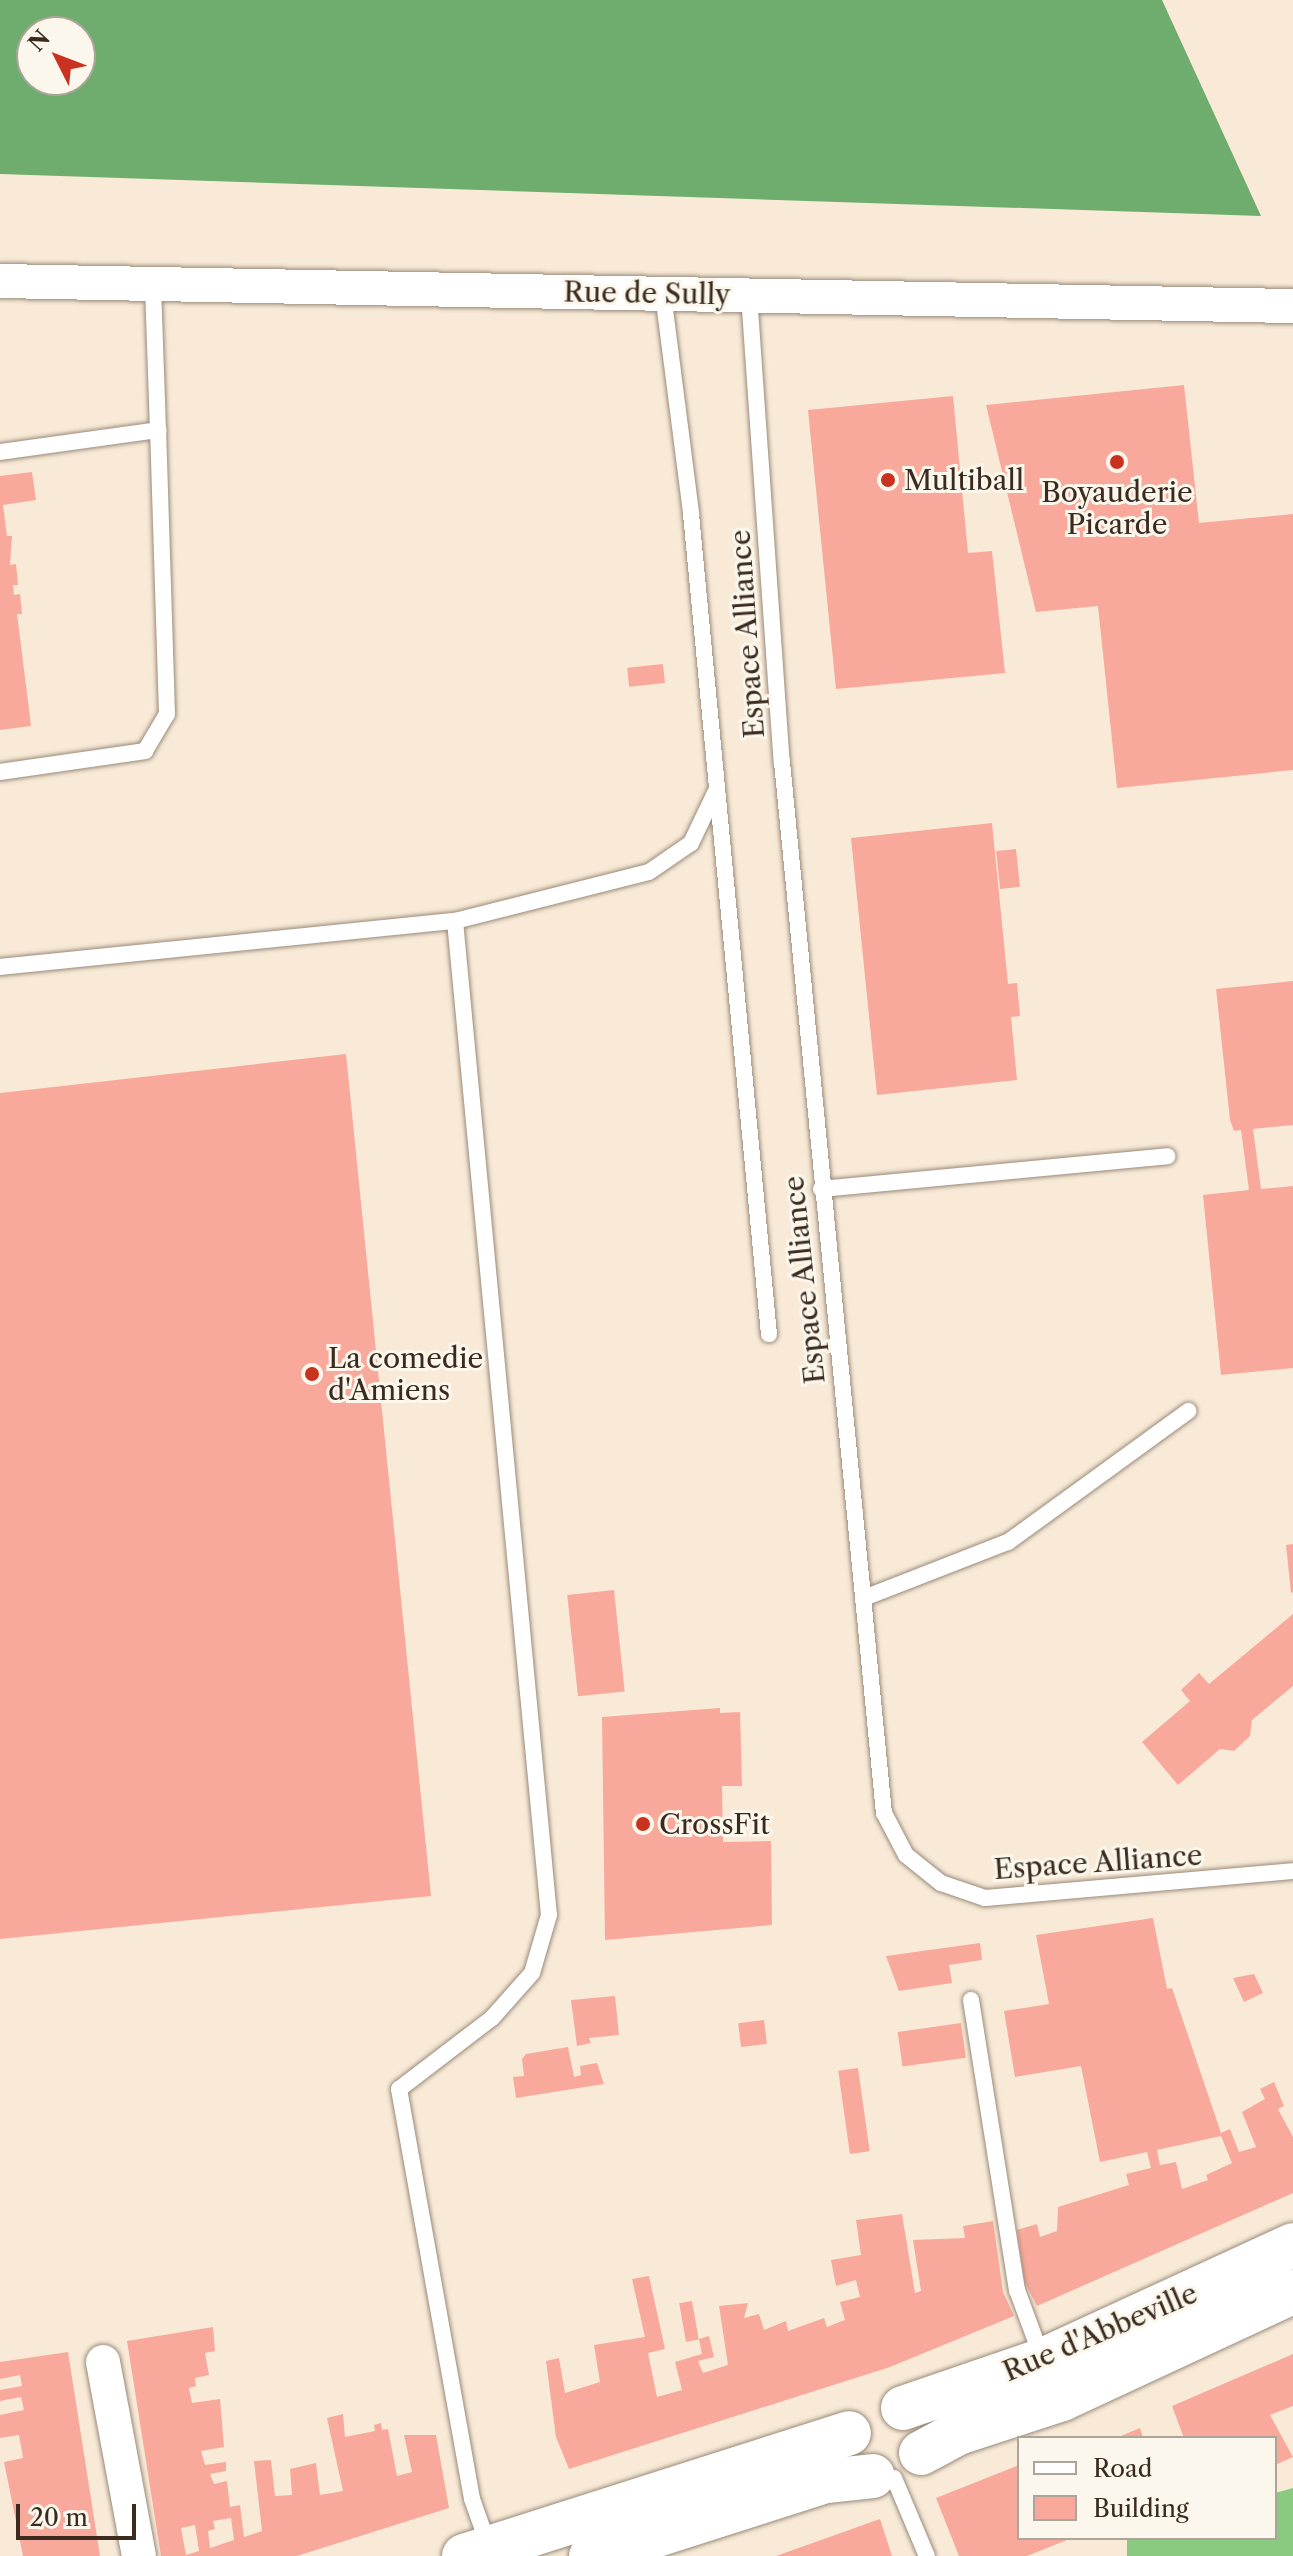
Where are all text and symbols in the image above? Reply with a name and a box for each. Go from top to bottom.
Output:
north arrow [16,16,96,96]
text: N [23,25,56,57]
street label: Rue de Sully [563,275,731,311]
marker: Boyauderie Picarde [1108,453,1126,471]
place label: Multiball [904,463,1024,497]
marker: Multiball [879,471,897,489]
place label: Boyauderie Picarde [1041,475,1193,541]
street label: Espace Alliance [723,528,771,740]
street label: Espace Alliance [776,1174,832,1386]
place label: La comedie d'Amiens [328,1341,483,1407]
marker: La comedie d'Amiens [303,1365,321,1383]
place label: CrossFit [659,1807,770,1841]
marker: CrossFit [634,1815,652,1833]
street label: Espace Alliance [992,1838,1204,1886]
street label: Rue d'Abbeville [998,2276,1202,2388]
legend [1017,2436,1277,2540]
text: Road [1093,2454,1152,2483]
scale bar [20,2488,140,2538]
text: Building [1093,2494,1189,2523]
text: 20 m [30,2503,88,2532]

